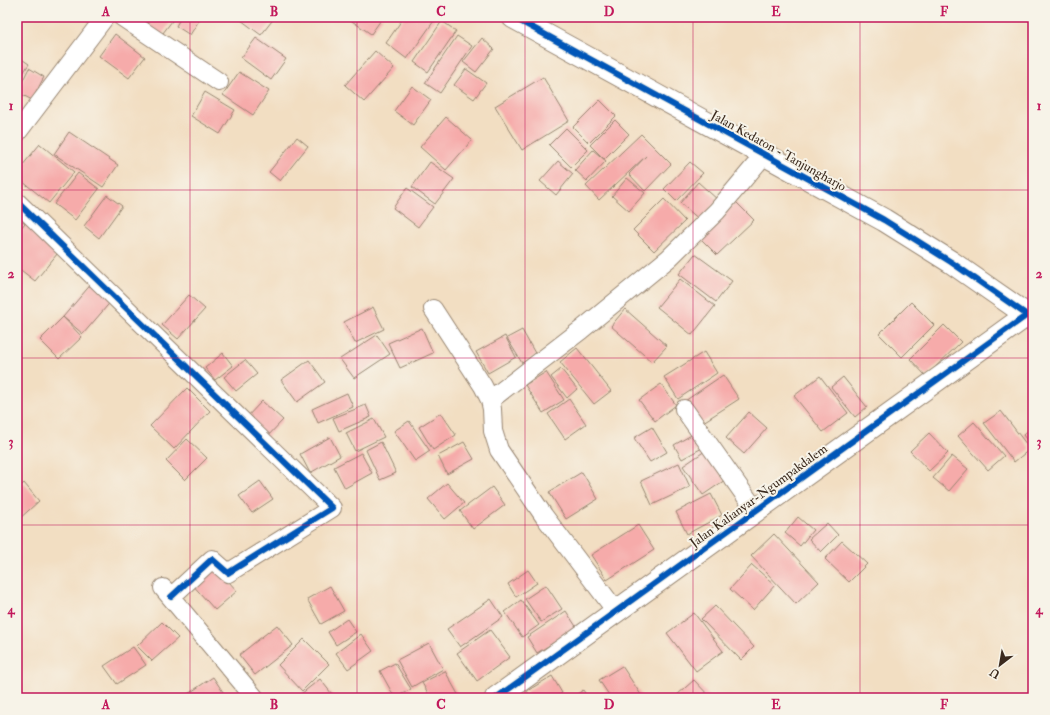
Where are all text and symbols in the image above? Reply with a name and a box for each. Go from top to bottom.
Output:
text: A [101,4,111,20]
text: B [270,4,278,20]
text: C [436,4,446,20]
text: D [604,4,615,20]
text: E [771,4,781,20]
text: F [940,4,949,20]
text: 1 [9,98,14,114]
text: 1 [1037,98,1042,114]
street label: Jalan Kedaton - Tanjungharjo [707,107,849,195]
text: 2 [8,266,15,282]
text: 2 [1036,266,1043,282]
text: 3 [9,434,14,450]
text: 3 [1037,434,1042,450]
street label: Jalan Kalianyar-Ngumpakdalem [686,441,831,552]
text: 4 [6,602,15,618]
text: 4 [1034,602,1043,618]
north arrow [980,645,1020,685]
text: U [987,665,1002,681]
text: A [101,697,111,713]
text: B [270,697,278,713]
text: C [436,697,446,713]
text: D [604,697,615,713]
text: E [771,697,781,713]
text: F [940,697,949,713]

